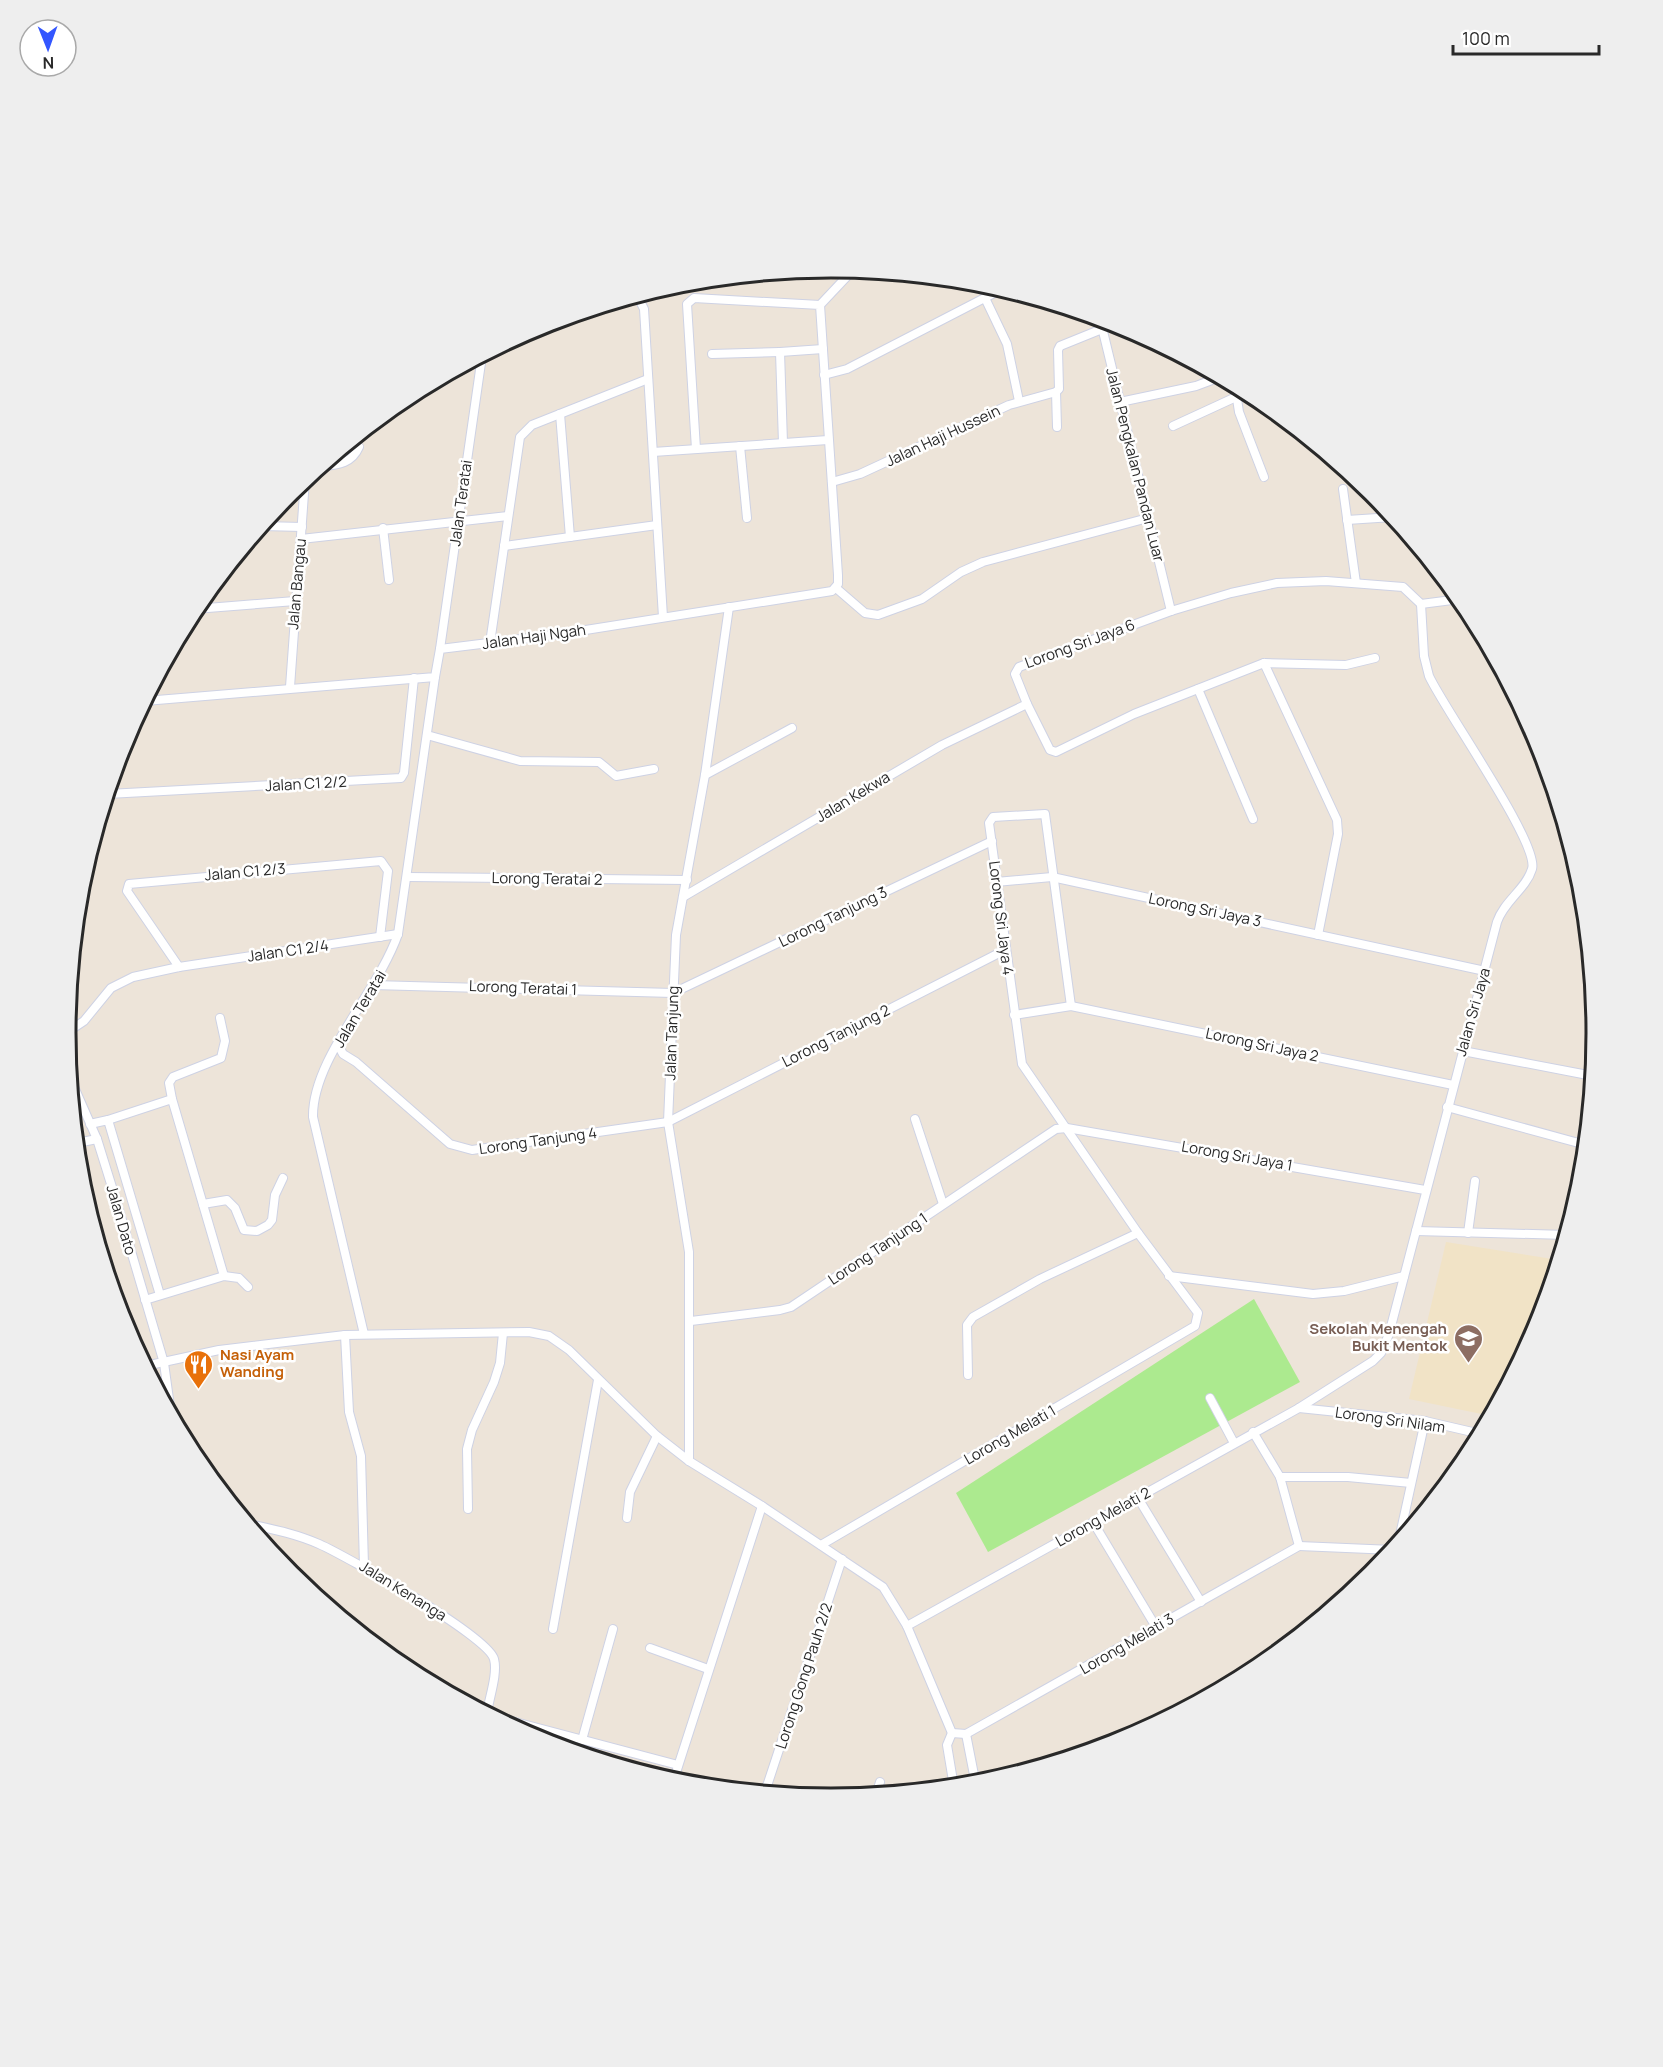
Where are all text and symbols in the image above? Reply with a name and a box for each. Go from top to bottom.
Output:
north arrow [18,18,78,78]
scale bar [1453,18,1598,56]
text: 100 m [1462,26,1510,50]
text: N [42,52,54,74]
street label: Jalan Pengkalan Pandan Luar [1101,366,1170,565]
street label: Jalan Haji Hussein [882,400,1003,471]
street label: Jalan Teratai [444,458,477,547]
street label: Jalan Bangau [282,537,311,630]
street label: Lorong Sri Jaya 6 [1022,614,1138,673]
street label: Jalan Haji Ngah [481,619,587,654]
street label: Jalan Kekwa [812,766,894,827]
street label: Jalan C1 2/2 [265,771,347,796]
street label: Jalan C1 2/3 [204,857,286,886]
street label: Lorong Sri Jaya 4 [984,859,1019,977]
street label: Lorong Teratai 2 [491,867,603,890]
street label: Lorong Tanjung 3 [775,881,891,952]
street label: Lorong Sri Jaya 3 [1147,887,1263,932]
street label: Jalan C1 2/4 [246,934,330,967]
street label: Jalan Sri Jaya [1450,965,1495,1058]
street label: Jalan Teratai [328,966,391,1051]
street label: Lorong Teratai 1 [469,975,577,1000]
street label: Jalan Tanjung [659,985,684,1081]
street label: Lorong Tanjung 2 [778,999,893,1072]
street label: Lorong Sri Jaya 2 [1204,1022,1320,1067]
street label: Lorong Tanjung 4 [478,1122,598,1159]
street label: Lorong Sri Jaya 1 [1180,1135,1294,1176]
street label: Jalan Dato [101,1182,142,1257]
street label: Lorong Tanjung 1 [824,1207,932,1290]
place label: Sekolah Menengah Bukit Mentok [1309,1318,1448,1356]
school or university icon: Sekolah Menengah Bukit Mentok [1452,1322,1484,1364]
place label: Nasi Ayam Wanding [220,1344,294,1382]
restaurant icon: Nasi Ayam Wanding [183,1348,215,1390]
street label: Lorong Melati 1 [960,1400,1060,1469]
street label: Lorong Sri Nilam [1334,1401,1446,1438]
street label: Lorong Melati 2 [1051,1482,1154,1551]
street label: Jalan Kenanga [356,1555,451,1626]
street label: Lorong Gong Pauh 2/2 [770,1600,837,1752]
street label: Lorong Melati 3 [1076,1608,1178,1679]

